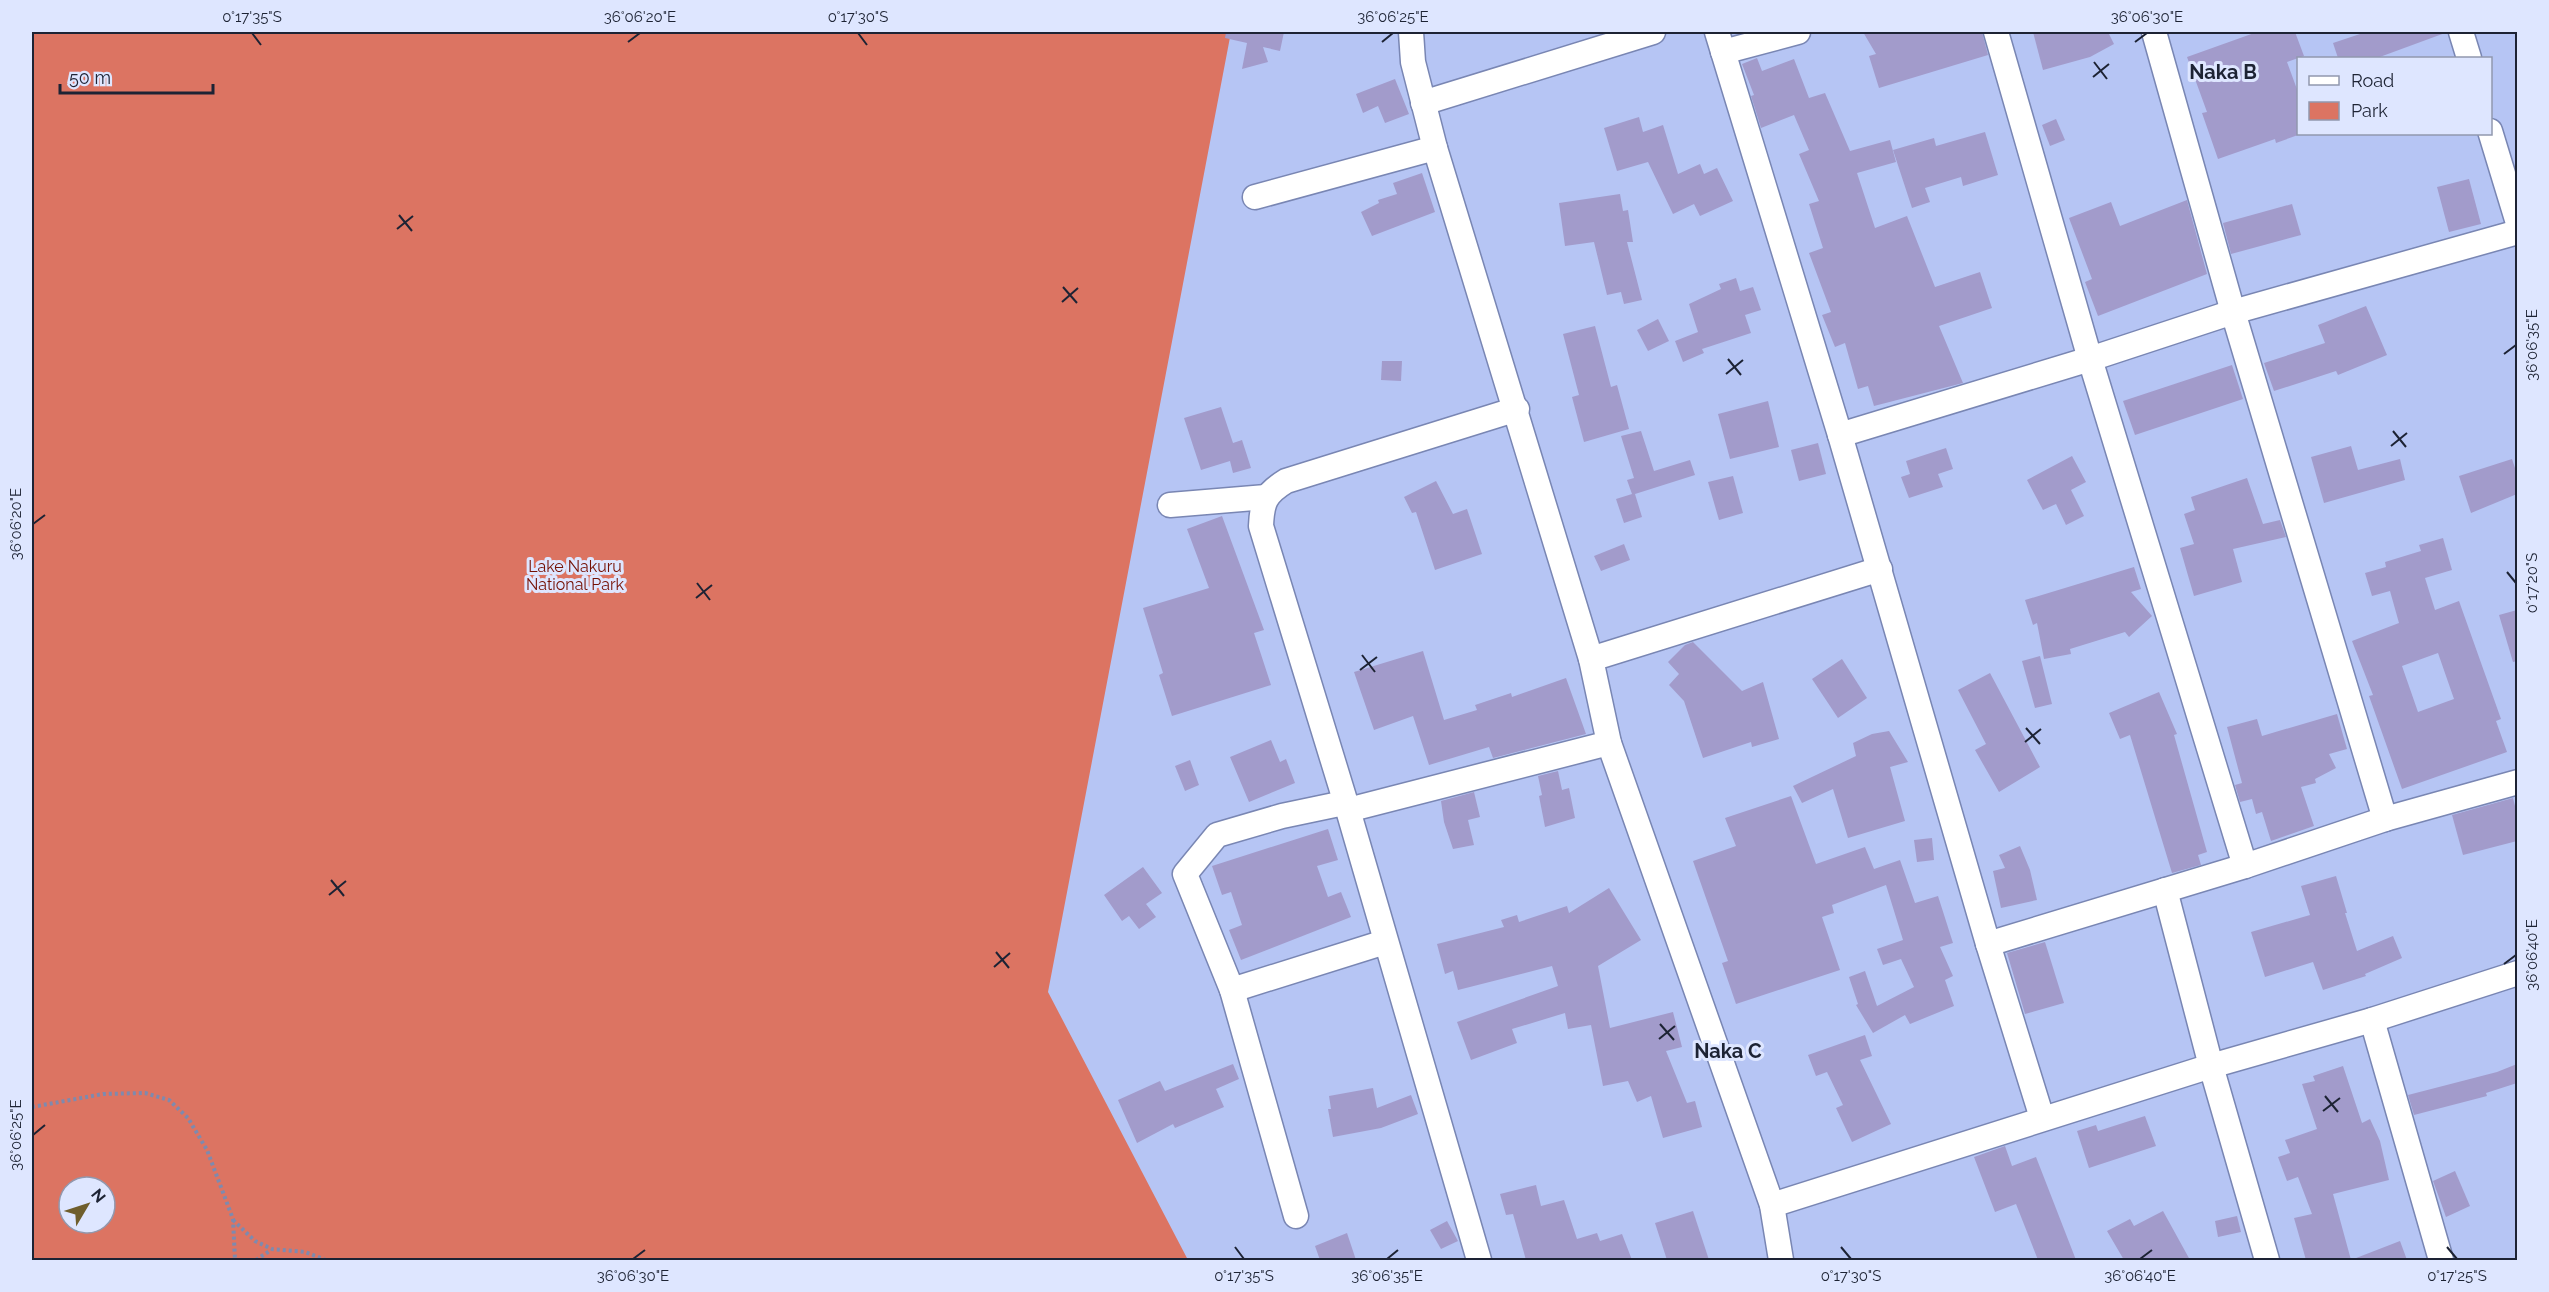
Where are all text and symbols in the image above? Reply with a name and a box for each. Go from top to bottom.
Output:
text: 0°17'35"S [222,8,282,26]
text: 36°06'20"E [604,8,676,26]
text: 0°17'30"S [828,8,888,26]
text: 36°06'25"E [1357,8,1429,26]
text: 36°06'30"E [2111,8,2183,26]
scale bar [60,57,213,95]
legend [2297,57,2492,135]
district label: Naka B [2189,60,2257,84]
text: 50 m [69,67,111,88]
text: Road [2351,70,2394,91]
text: Park [2351,100,2388,121]
text: 36°06'35"E [2523,309,2541,381]
text: 36°06'20"E [7,488,25,560]
text: 0°17'20"S [2523,553,2541,613]
park label: Lake Nakuru National Park [526,557,625,594]
text: 36°06'40"E [2523,919,2541,991]
district label: Naka C [1694,1039,1762,1063]
text: 36°06'25"E [7,1099,25,1171]
north arrow [57,1175,117,1235]
text: N [87,1185,109,1207]
text: 36°06'30"E [597,1267,669,1285]
text: 0°17'35"S [1214,1267,1274,1285]
text: 36°06'35"E [1351,1267,1423,1285]
text: 0°17'30"S [1821,1267,1881,1285]
text: 36°06'40"E [2104,1267,2176,1285]
text: 0°17'25"S [2427,1267,2487,1285]

